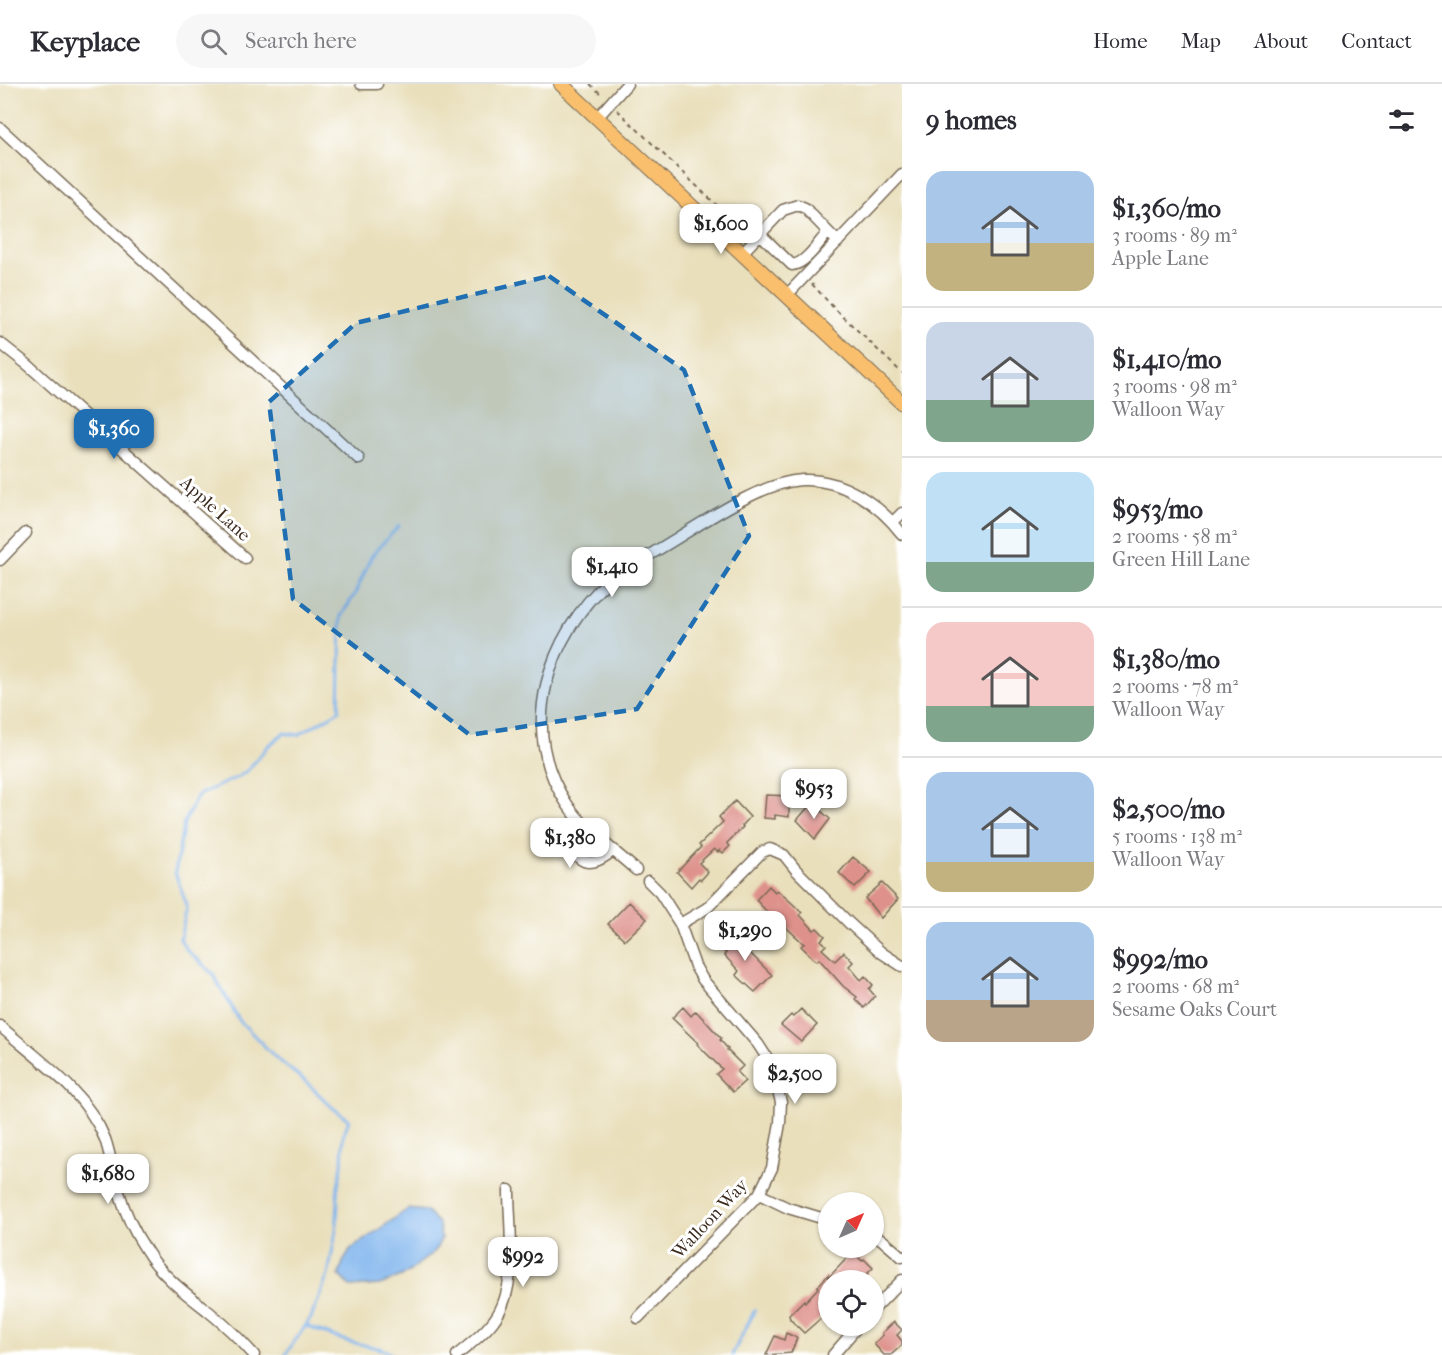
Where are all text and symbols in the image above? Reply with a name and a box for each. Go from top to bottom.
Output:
search box [176,14,596,68]
text: Keyplace [30,25,140,58]
icon: search [197,25,230,58]
text: Search here [245,28,357,54]
text: Home [1093,29,1148,53]
text: Map [1181,29,1221,53]
text: About [1254,29,1308,53]
text: Contact [1341,29,1412,53]
icon: filters [1385,104,1418,137]
text: 9 homes [926,105,1017,136]
text: $1,360/mo [1112,193,1221,224]
icon: home [974,195,1046,267]
pin: $1,600 [672,204,770,255]
text: $1,600 [693,212,749,235]
text: 3 rooms · 89 m² [1112,224,1237,247]
text: Apple Lane [1112,247,1209,270]
text: $1,410/mo [1112,344,1222,375]
icon: home [974,346,1046,418]
text: 3 rooms · 98 m² [1112,375,1237,398]
text: Walloon Way [1112,398,1224,421]
pin: $1,360 [65,409,163,460]
text: $1,360 [88,417,140,440]
street label: Apple Lane [175,471,254,546]
text: $953/mo [1112,494,1203,525]
icon: home [974,496,1046,568]
text: 2 rooms · 58 m² [1112,525,1237,548]
pin: $1,410 [563,547,661,598]
text: Green Hill Lane [1112,548,1250,571]
text: $1,410 [586,555,638,578]
text: $1,380/mo [1112,644,1220,675]
icon: home [974,646,1046,718]
text: 2 rooms · 78 m² [1112,675,1238,698]
text: Walloon Way [1112,698,1224,721]
pin: $953 [778,769,850,820]
text: $953 [795,777,833,800]
text: $2,500/mo [1112,794,1225,825]
icon: home [974,796,1046,868]
pin: $1,380 [521,818,619,869]
text: 5 rooms · 138 m² [1112,825,1242,848]
text: $1,380 [544,826,596,849]
text: Walloon Way [1112,848,1224,871]
pin: $1,290 [696,911,794,962]
text: $1,290 [718,919,772,942]
text: $992/mo [1112,944,1208,975]
icon: home [974,946,1046,1018]
text: 2 rooms · 68 m² [1112,975,1239,998]
text: Sesame Oaks Court [1112,998,1277,1021]
pin: $2,500 [746,1054,844,1105]
text: $2,500 [767,1062,823,1085]
pin: $1,680 [59,1154,157,1205]
text: $1,680 [81,1162,135,1185]
street label: Walloon Way [667,1174,753,1264]
north arrow [818,1192,884,1258]
map controls [818,1192,884,1336]
pin: $992 [487,1237,559,1288]
text: $992 [502,1245,544,1268]
button: locate [818,1270,884,1336]

